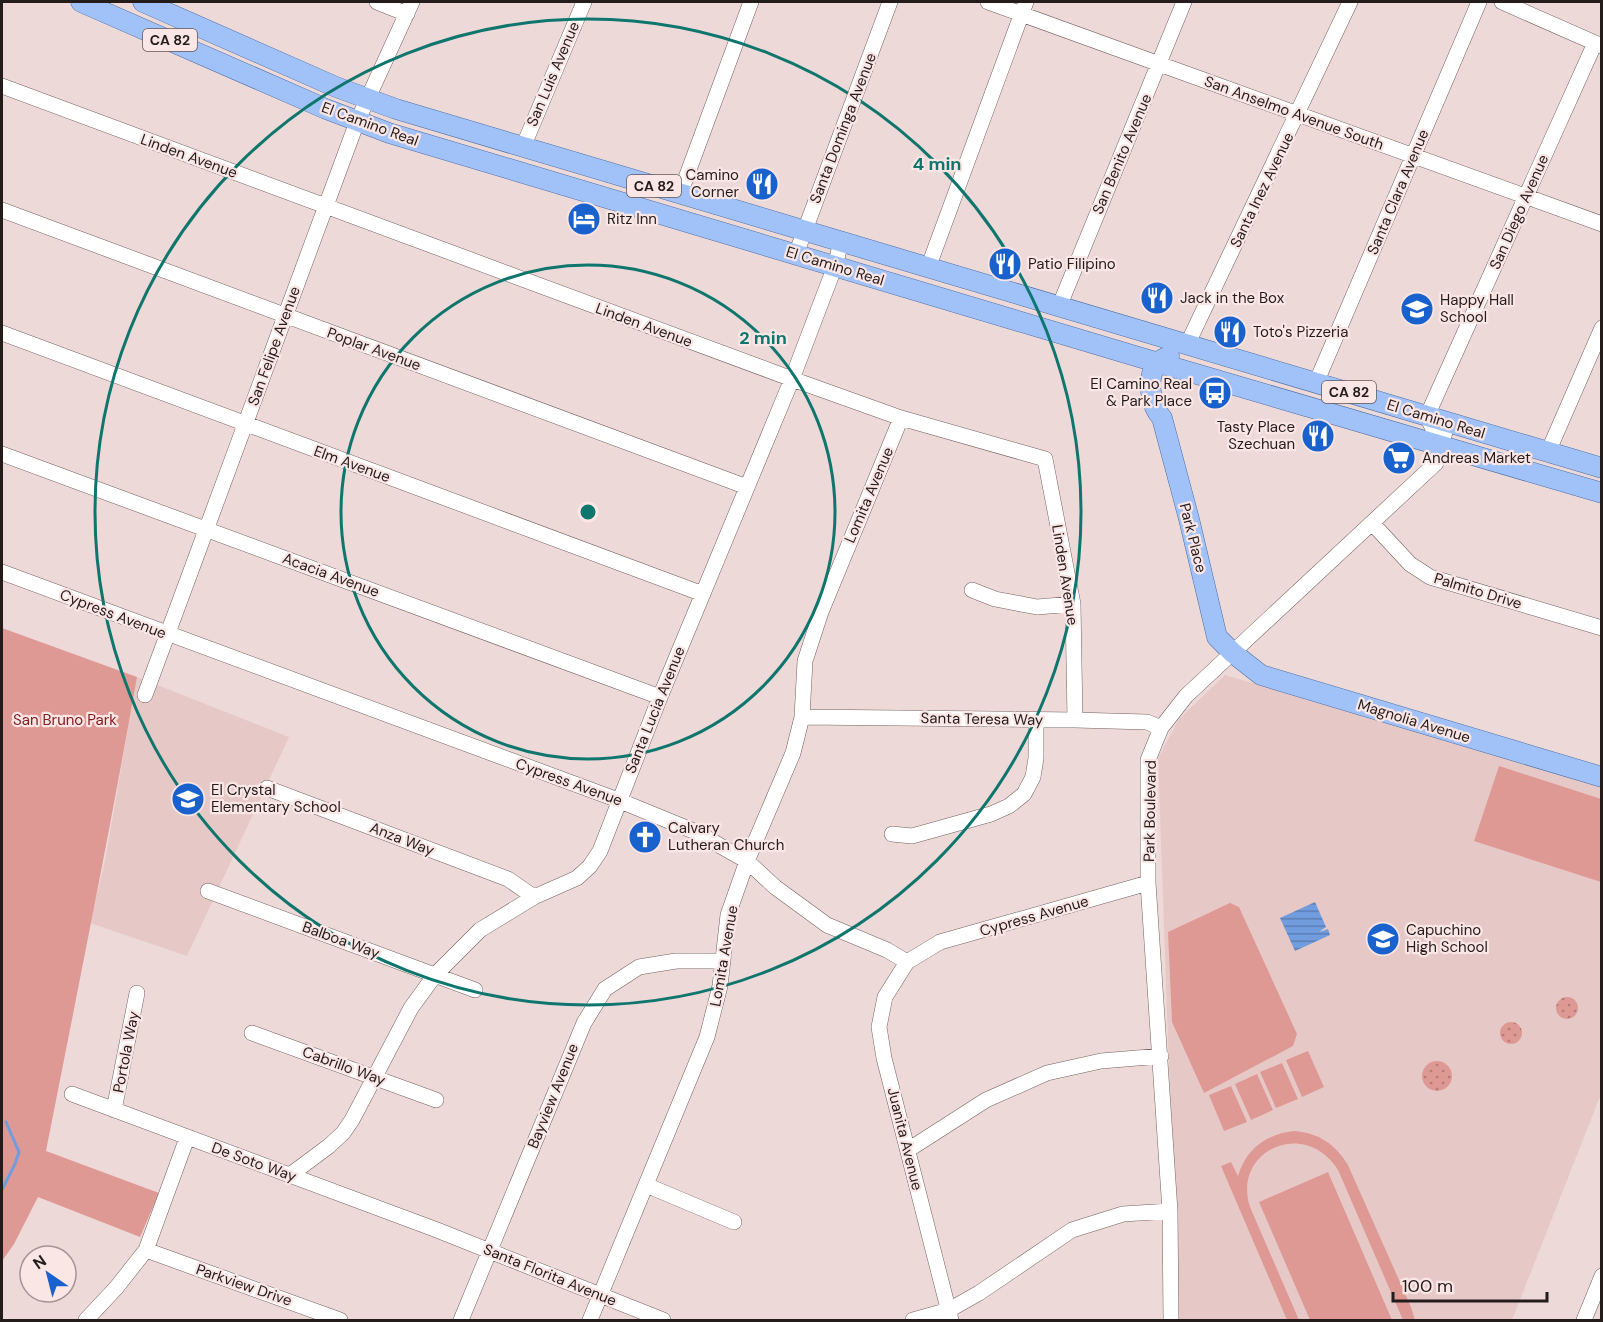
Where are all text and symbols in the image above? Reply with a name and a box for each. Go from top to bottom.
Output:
street label: San Luis Avenue [522,19,584,129]
road number: CA 82 [143,29,197,51]
street label: Santa Dominga Avenue [805,50,881,206]
street label: San Anselmo Avenue South [1202,71,1386,155]
street label: San Benito Avenue [1088,91,1156,217]
street label: El Camino Real [319,97,421,151]
street label: Santa Clara Avenue [1363,126,1433,258]
street label: Linden Avenue [138,129,240,183]
street label: Santa Inez Avenue [1225,129,1299,251]
street label: San Diego Avenue [1485,151,1553,273]
text: 4 min [913,152,961,176]
place label: Camino Corner [686,165,739,202]
restaurant icon: Camino Corner [744,166,780,202]
road number: CA 82 [627,175,681,197]
hotel icon: Ritz Inn [566,201,602,237]
place label: Ritz Inn [607,209,657,229]
street label: El Camino Real [783,242,887,290]
restaurant icon: Patio Filipino [987,246,1023,282]
place label: Patio Filipino [1028,254,1116,274]
restaurant icon: Jack in the Box [1139,280,1175,316]
street label: San Felipe Avenue [243,284,305,408]
place label: Jack in the Box [1180,288,1285,308]
place label: Happy Hall School [1440,290,1514,327]
school or university icon: Happy Hall School [1399,291,1435,327]
street label: Linden Avenue [593,298,695,352]
restaurant icon: Toto's Pizzeria [1212,314,1248,350]
place label: Toto's Pizzeria [1253,322,1348,342]
street label: Poplar Avenue [324,323,424,375]
text: 2 min [739,326,787,350]
place label: El Camino Real & Park Place [1090,374,1192,411]
bus stop icon: El Camino Real & Park Place [1197,375,1233,411]
road number: CA 82 [1322,381,1376,403]
street label: El Camino Real [1384,395,1488,443]
place label: Tasty Place Szechuan [1217,417,1295,454]
restaurant icon: Tasty Place Szechuan [1300,418,1336,454]
supermarket icon: Andreas Market [1381,440,1417,476]
street label: Elm Avenue [311,441,393,487]
street label: Lomita Avenue [840,444,898,546]
place label: Andreas Market [1422,448,1531,468]
street label: Park Place [1175,501,1211,575]
centre of rings [578,502,598,522]
street label: Linden Avenue [1047,523,1083,627]
street label: Acacia Avenue [280,548,382,602]
street label: Palmito Drive [1432,568,1524,614]
street label: Cypress Avenue [57,585,169,643]
street label: Santa Lucia Avenue [620,644,690,776]
street label: Magnolia Avenue [1355,694,1473,748]
street label: Santa Teresa Way [921,708,1044,730]
park label: San Bruno Park [13,710,117,730]
street label: Cypress Avenue [513,753,625,811]
street label: Park Boulevard [1139,760,1161,862]
place label: El Crystal Elementary School [211,780,341,817]
school or university icon: El Crystal Elementary School [170,781,206,817]
street label: Anza Way [367,818,438,861]
place label: Calvary Lutheran Church [668,818,784,855]
church icon: Calvary Lutheran Church [627,819,663,855]
street label: Cypress Avenue [977,891,1091,941]
street label: Lomita Avenue [705,904,743,1008]
street label: Balboa Way [300,917,383,963]
place label: Capuchino High School [1406,920,1488,957]
school or university icon: Capuchino High School [1365,921,1401,957]
street label: Portola Way [108,1009,144,1095]
street label: Bayview Avenue [523,1041,583,1151]
street label: Cabrillo Way [300,1042,389,1091]
street label: Juanita Avenue [883,1085,927,1193]
street label: De Soto Way [209,1137,300,1187]
street label: Santa Florita Avenue [480,1239,620,1311]
north arrow [18,1244,78,1304]
text: N [29,1250,50,1274]
street label: Parkview Drive [193,1259,295,1311]
scale bar [1393,1265,1548,1303]
text: 100 m [1402,1274,1453,1298]

